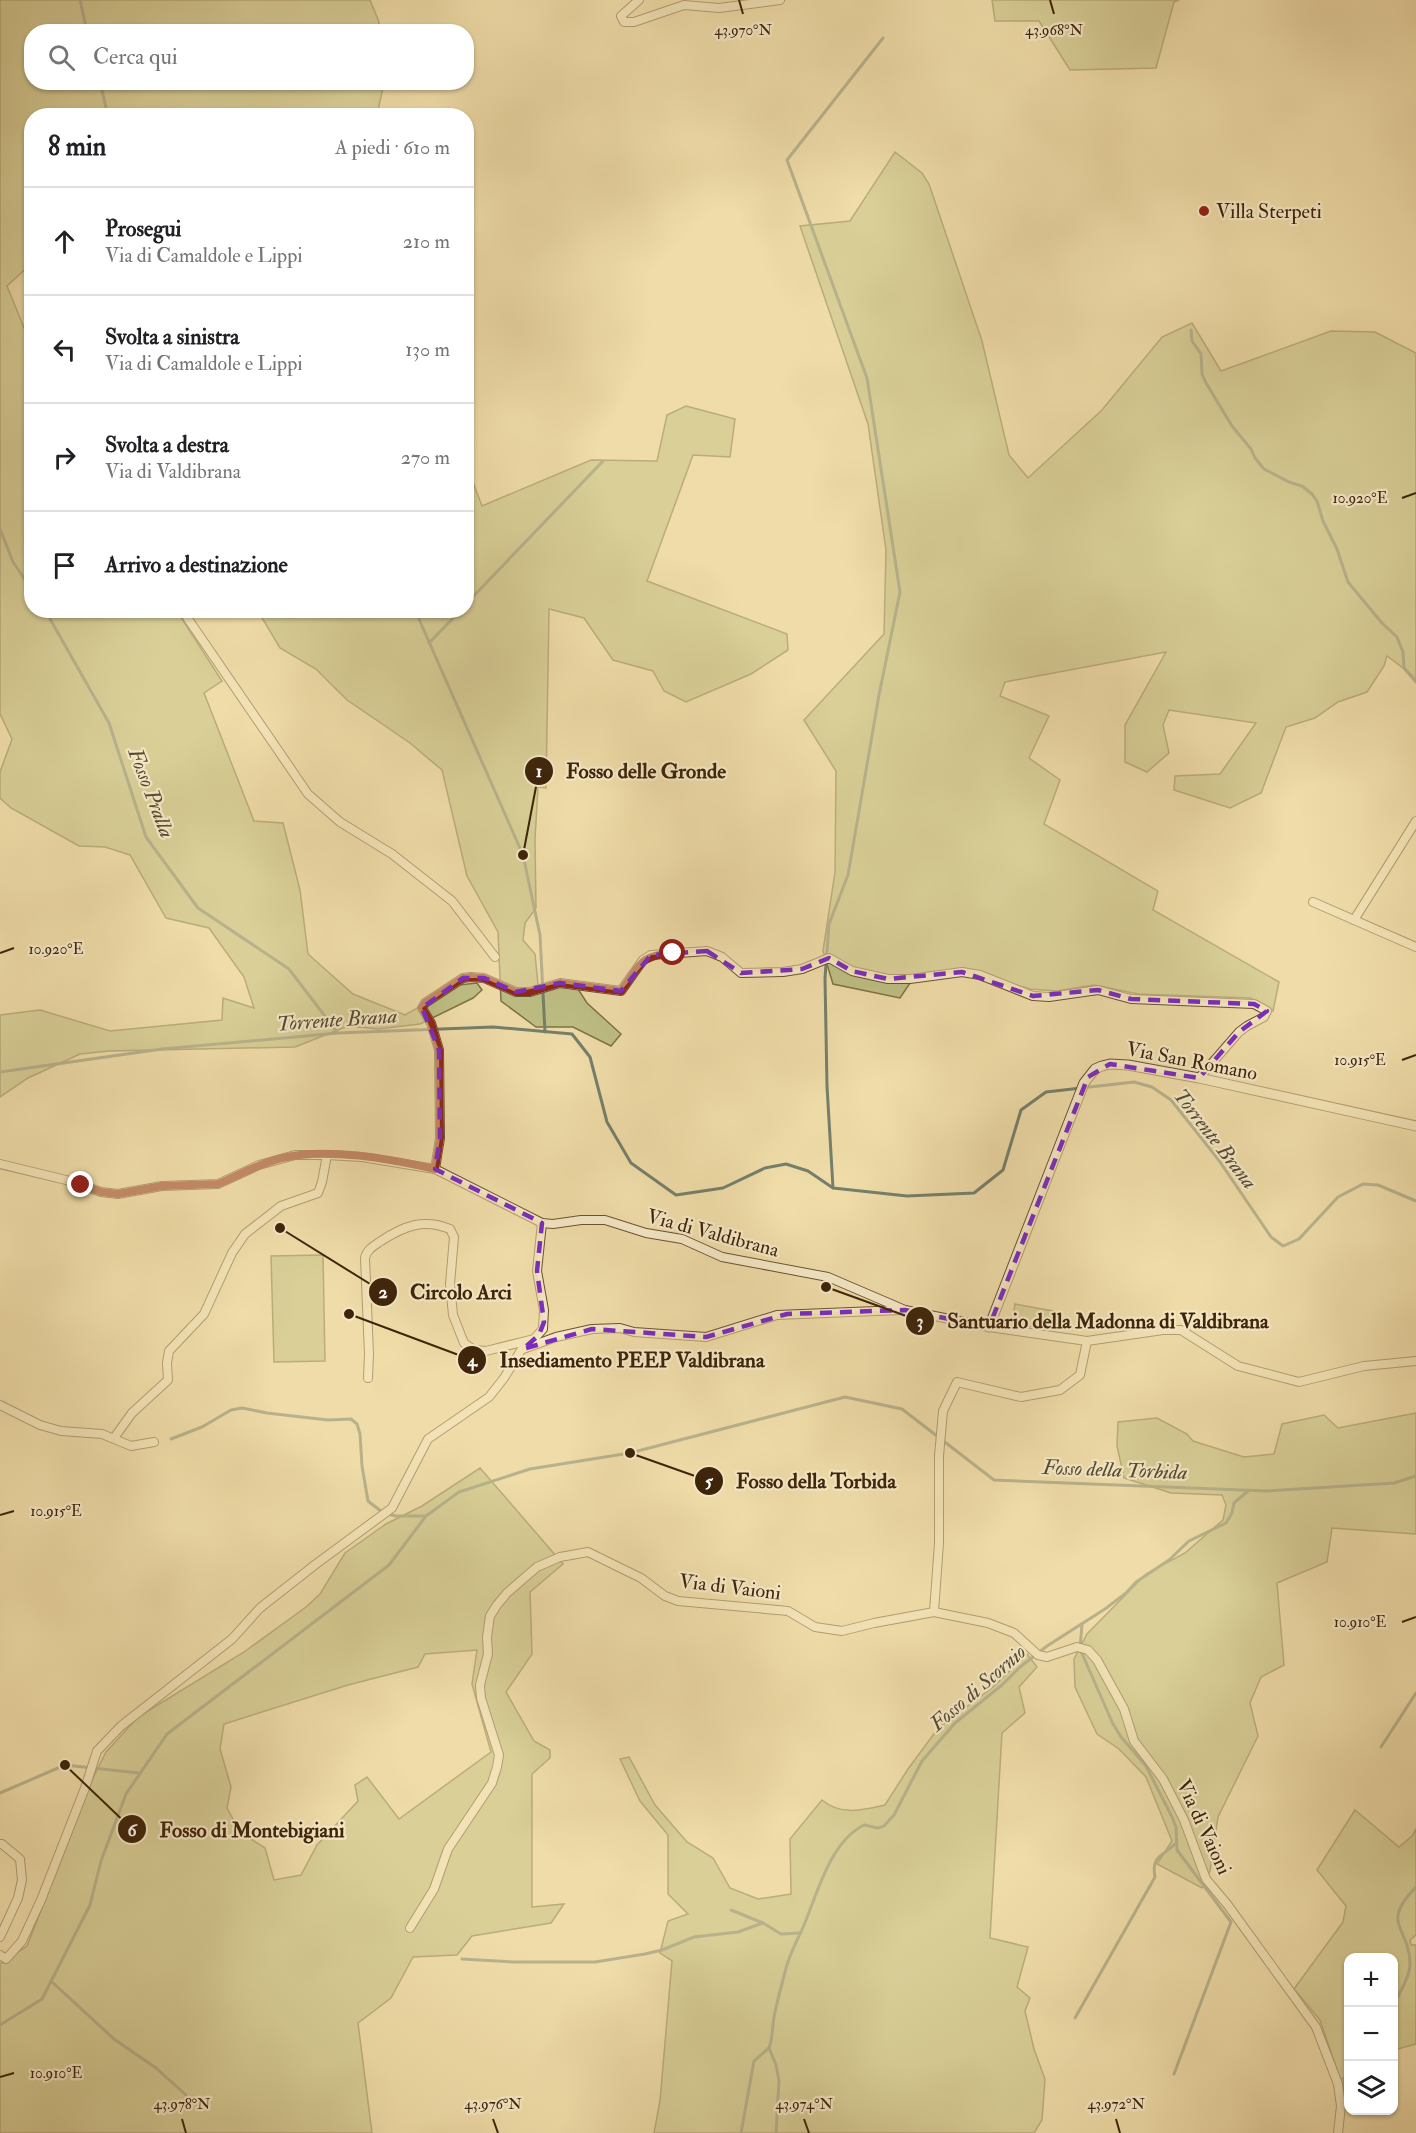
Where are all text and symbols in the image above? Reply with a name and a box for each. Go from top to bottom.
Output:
text: 43.970°N [714,21,772,40]
text: 43.968°N [1025,21,1083,40]
search box [24,24,474,90]
icon: search [45,41,78,74]
text: Cerca qui [93,43,178,71]
text: 8 min [48,131,106,163]
text: A piedi · 610 m [335,135,450,160]
place label: Villa Sterpeti [1216,199,1322,225]
marker: Villa Sterpeti [1197,204,1211,218]
text: Prosegui [105,215,181,243]
icon: ahead [48,225,81,258]
text: 210 m [403,229,450,254]
text: Via di Camaldole e Lippi [105,243,303,268]
text: Svolta a sinistra [105,323,239,351]
icon: left [48,333,81,366]
text: 130 m [405,337,450,362]
text: Via di Camaldole e Lippi [105,351,303,376]
text: Svolta a destra [105,431,229,459]
icon: right [48,441,81,474]
text: 270 m [401,445,450,470]
text: Via di Valdibrana [105,459,241,484]
text: 10.920°E [1333,489,1388,508]
icon: arrive [48,549,81,582]
text: Arrivo a destinazione [105,551,288,579]
water label: Fosso Pralla [121,743,181,842]
callout: Fosso delle Gronde [524,751,738,790]
text: Fosso delle Gronde [566,758,726,785]
text: 1 [536,760,542,783]
route start [659,939,685,965]
text: 10.920°E [29,940,84,959]
water label: Torrente Brana [276,1002,398,1038]
street label: Via San Romano [1124,1036,1260,1086]
text: 10.915°E [1334,1051,1386,1070]
water label: Torrente Brana [1167,1083,1263,1195]
route end [67,1171,93,1197]
street label: Via di Valdibrana [644,1203,783,1263]
callout: Circolo Arci [368,1272,524,1311]
text: Circolo Arci [410,1279,512,1306]
text: 2 [378,1281,388,1304]
callout: Santuario della Madonna di Valdibrana [905,1302,1281,1341]
text: Santuario della Madonna di Valdibrana [947,1308,1270,1335]
text: 3 [917,1310,924,1333]
callout: Insediamento PEEP Valdibrana [457,1340,776,1379]
text: Insediamento PEEP Valdibrana [499,1347,766,1374]
text: 4 [466,1349,478,1372]
water label: Fosso della Torbida [1041,1454,1188,1486]
callout: Fosso della Torbida [694,1461,908,1500]
text: Fosso della Torbida [736,1468,897,1495]
text: 5 [705,1470,714,1493]
text: 10.915°E [30,1502,82,1521]
street label: Via di Vaioni [678,1568,782,1606]
text: 10.910°E [1334,1613,1386,1632]
water label: Fosso di Scornio [923,1639,1032,1738]
street label: Via di Vaioni [1171,1775,1237,1879]
callout: Fosso di Montebigiani [117,1810,356,1849]
text: Fosso di Montebigiani [159,1817,345,1844]
text: 6 [127,1819,138,1842]
map controls [1344,1953,1398,2115]
button: + [1344,1953,1398,2007]
button: − [1344,2007,1398,2061]
button: layers [1344,2061,1398,2115]
text: 10.910°E [30,2064,82,2083]
text: 43.978°N [153,2095,211,2114]
text: 43.976°N [464,2095,522,2114]
text: 43.974°N [775,2095,833,2114]
text: 43.972°N [1087,2095,1145,2114]

